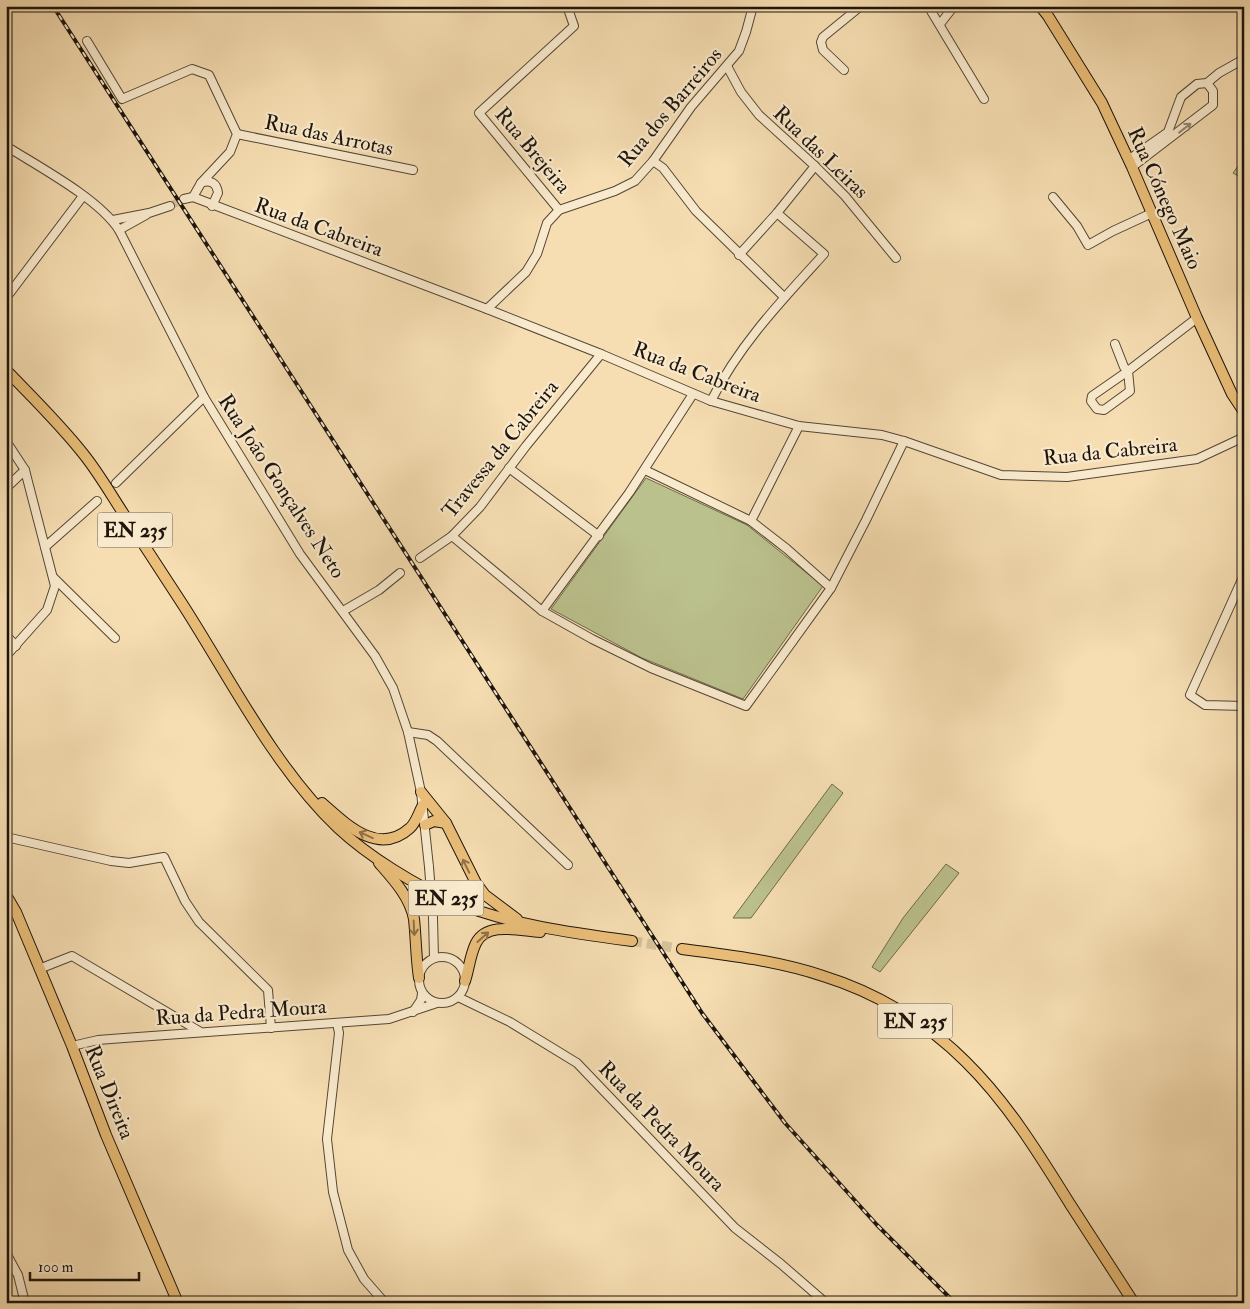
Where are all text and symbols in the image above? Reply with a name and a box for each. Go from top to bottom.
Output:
street label: Rua dos Barreiros [612,42,728,173]
street label: Rua das Leiras [767,100,874,205]
street label: Rua Brejeira [489,102,577,199]
street label: Rua das Arrotas [262,109,396,162]
street label: Rua Cónego Maio [1121,123,1208,274]
one-way arrow [1178,123,1192,133]
street label: Rua da Cabreira [251,192,387,263]
street label: Rua da Cabreira [629,336,765,409]
street label: Travessa da Cabreira [436,374,565,524]
street label: Rua João Gonçalves Neto [212,389,351,583]
street label: Rua da Cabreira [1042,431,1179,472]
road number: EN 235 [98,512,172,548]
one-way arrow [359,830,374,839]
one-way arrow [461,858,471,873]
road number: EN 235 [408,880,484,916]
one-way arrow [410,919,419,935]
one-way arrow [476,931,489,942]
street label: Rua da Pedra Moura [155,993,328,1032]
road number: EN 235 [878,1004,952,1038]
street label: Rua Direita [78,1041,141,1143]
street label: Rua da Pedra Moura [592,1055,731,1198]
scale bar [30,1249,139,1281]
text: 100 m [38,1258,74,1277]

